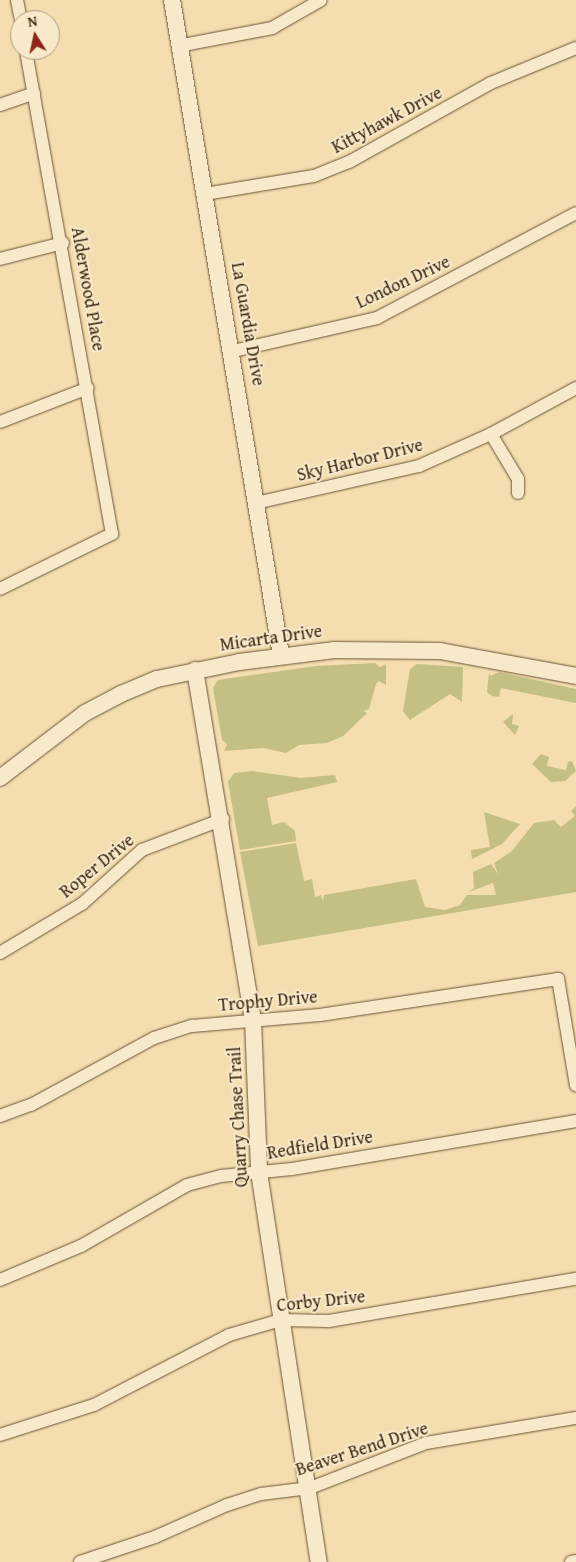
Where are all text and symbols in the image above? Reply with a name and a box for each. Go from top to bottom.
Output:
north arrow [10,10,60,60]
text: N [26,11,39,32]
street label: Kittyhawk Drive [328,82,446,158]
street label: Alderwood Place [66,225,110,353]
street label: London Drive [353,251,453,313]
street label: La Guardia Drive [227,261,269,387]
street label: Sky Harbor Drive [295,434,425,486]
street label: Micarta Drive [219,620,323,656]
street label: Roper Drive [55,829,139,903]
street label: Trophy Drive [217,986,319,1016]
street label: Quarry Chase Trail [224,1046,252,1188]
street label: Redfield Drive [266,1126,374,1164]
street label: Corby Drive [276,1286,366,1316]
street label: Beaver Bend Drive [293,1417,431,1481]

